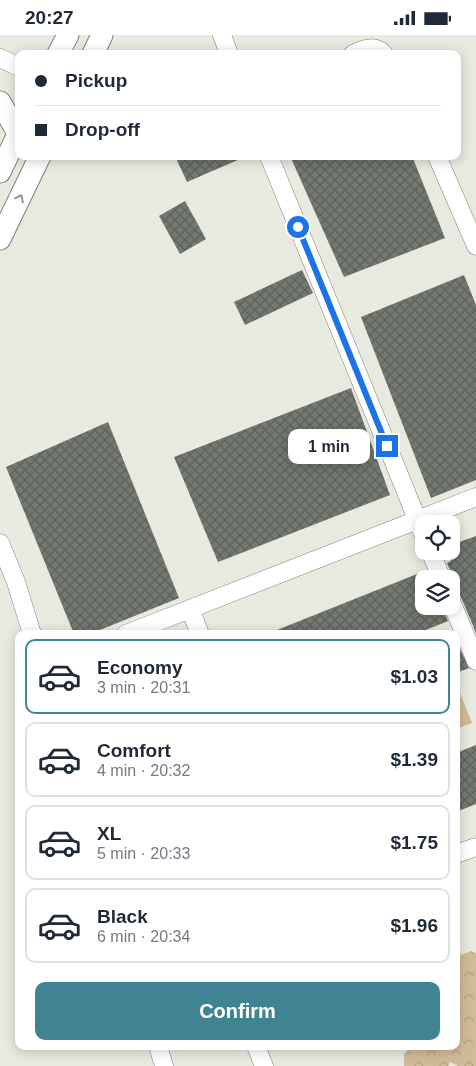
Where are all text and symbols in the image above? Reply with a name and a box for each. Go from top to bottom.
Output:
text: 20:27 [25,7,74,28]
text: Pickup [65,70,127,91]
text: Drop-off [65,119,140,140]
one-way arrow [14,194,24,203]
route start [287,216,309,238]
callout: 1 min [287,429,370,463]
route end [376,435,398,457]
text: 1 min [308,438,350,455]
map controls [415,515,460,615]
button: locate [415,515,460,560]
button: layers [415,570,460,615]
icon: car [37,654,82,699]
text: Economy [97,657,183,678]
text: $1.03 [390,666,438,687]
text: 3 min · 20:31 [97,679,190,696]
icon: car [37,737,82,782]
text: Comfort [97,740,171,761]
text: $1.39 [390,749,438,770]
text: 4 min · 20:32 [97,762,190,779]
icon: car [37,820,82,865]
text: XL [97,823,121,844]
text: $1.75 [390,832,438,853]
text: 5 min · 20:33 [97,845,190,862]
icon: car [37,903,82,948]
text: Black [97,906,148,927]
text: $1.96 [390,915,438,936]
text: 6 min · 20:34 [97,928,190,945]
button: Confirm [35,982,440,1040]

